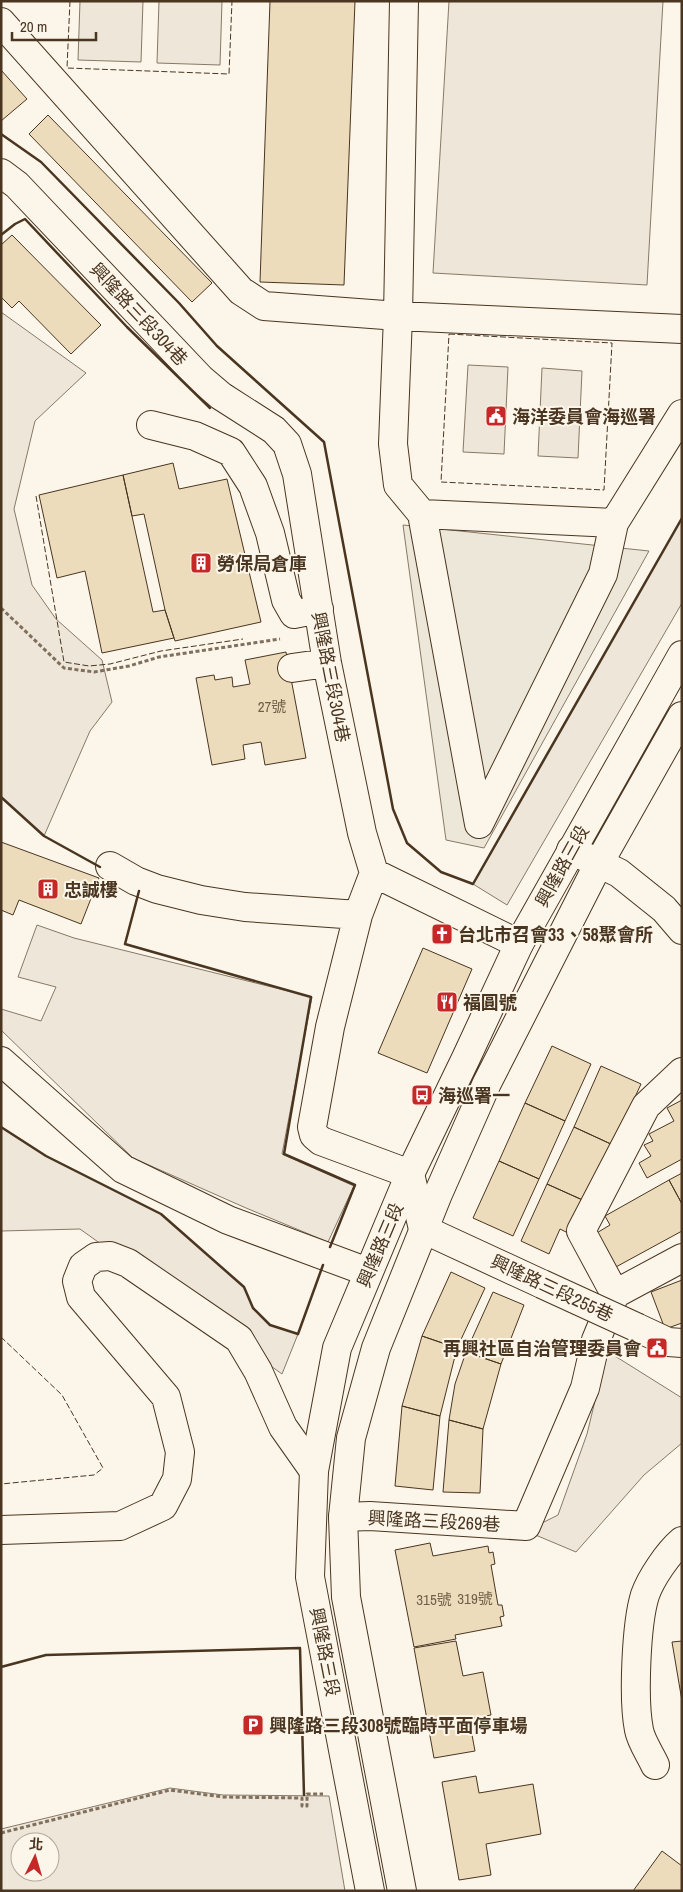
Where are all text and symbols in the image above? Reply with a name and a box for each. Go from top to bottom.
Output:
scale bar [12,10,96,42]
text: 20 m [20,16,47,37]
street label: 興隆路三段304巷 [85,257,193,371]
public building icon: 海洋委員會海巡署 [484,404,508,428]
place label: 海洋委員會海巡署 [512,404,656,429]
building icon: 勞保局倉庫 [189,551,213,575]
place label: 勞保局倉庫 [217,551,307,576]
street label: 興隆路三段304巷 [306,610,356,744]
house number: 27號 [258,696,286,717]
street label: 興隆路三段 [529,821,595,911]
building icon: 忠誠樓 [36,877,60,901]
place label: 忠誠樓 [64,877,118,902]
church icon: 台北市召會33、58聚會所 [430,922,454,946]
place label: 台北市召會33、58聚會所 [458,922,653,947]
restaurant icon: 福圓號 [435,990,459,1014]
place label: 福圓號 [463,990,517,1015]
bus stop icon: 海巡署一 [410,1083,434,1107]
place label: 海巡署一 [438,1083,510,1108]
street label: 興隆路三段 [351,1199,409,1291]
street label: 興隆路三段255巷 [487,1249,617,1327]
place label: 再興社區自治管理委員會 [443,1336,642,1361]
public building icon: 再興社區自治管理委員會 [645,1336,669,1360]
street label: 興隆路三段269巷 [367,1505,501,1537]
house number: 319號 [457,1588,493,1609]
house number: 315號 [416,1589,452,1610]
street label: 興隆路三段 [304,1605,346,1699]
parking icon: 興隆路三段308號臨時平面停車場 [241,1713,265,1737]
place label: 興隆路三段308號臨時平面停車場 [269,1713,528,1738]
north arrow [10,1832,60,1882]
text: 北 [28,1834,44,1854]

